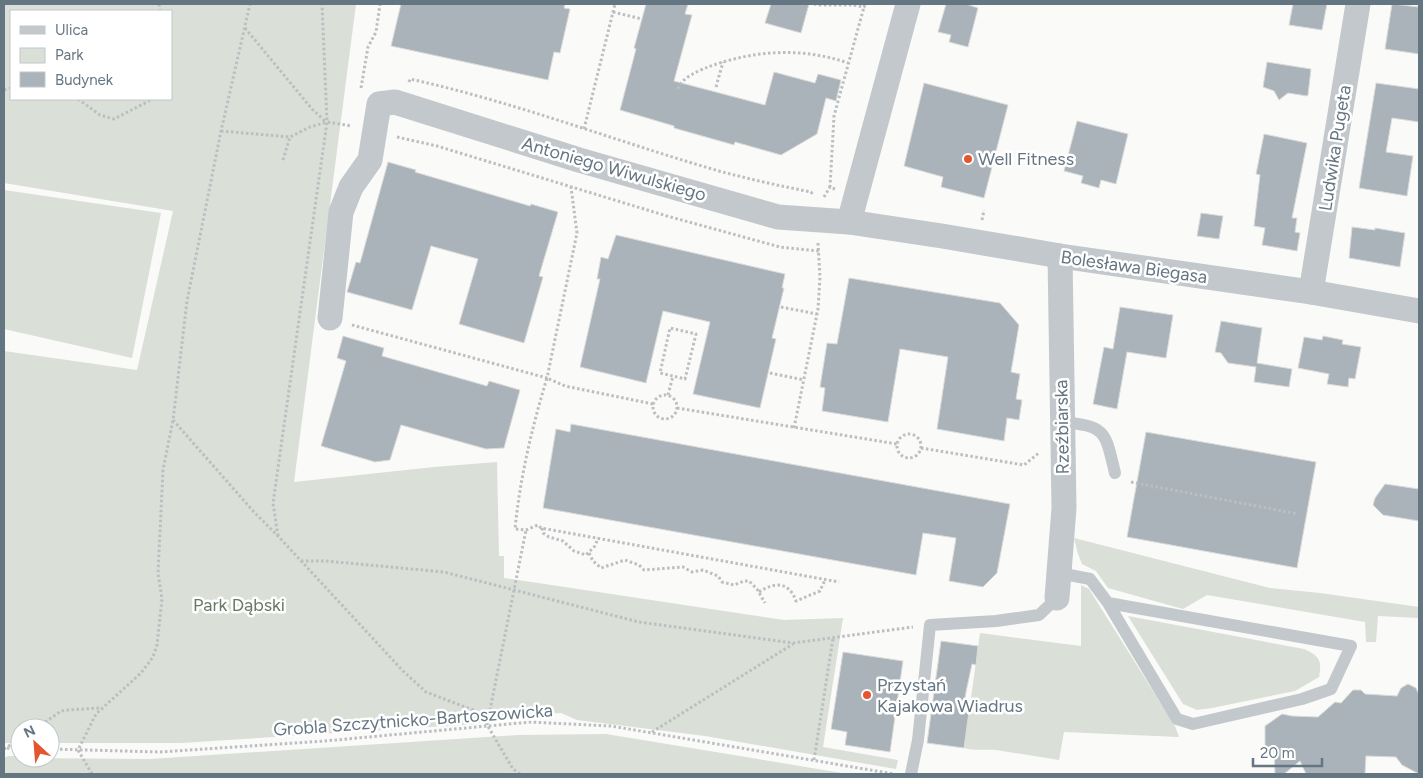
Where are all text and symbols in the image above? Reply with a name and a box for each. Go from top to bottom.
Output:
legend [10,10,172,100]
text: Ulica [55,21,88,39]
text: Park [55,46,84,64]
text: Budynek [55,71,114,89]
street label: Ludwika Pugeta [1314,83,1356,213]
street label: Antoniego Wiwulskiego [519,132,709,206]
place label: Well Fitness [978,148,1074,170]
marker: Well Fitness [962,153,974,165]
street label: Bolesława Biegasa [1059,246,1209,288]
street label: Rzeźbiarska [1050,379,1074,475]
park label: Park Dąbski [193,594,285,616]
place label: Przystań Kajakowa Wiadrus [877,674,1023,717]
marker: Przystań Kajakowa Wiadrus [861,689,873,701]
street label: Grobla Szczytnicko-Bartoszowicka [273,699,553,741]
north arrow [10,718,60,768]
text: N [21,722,38,742]
scale bar [1253,736,1322,768]
text: 20 m [1260,744,1294,762]

